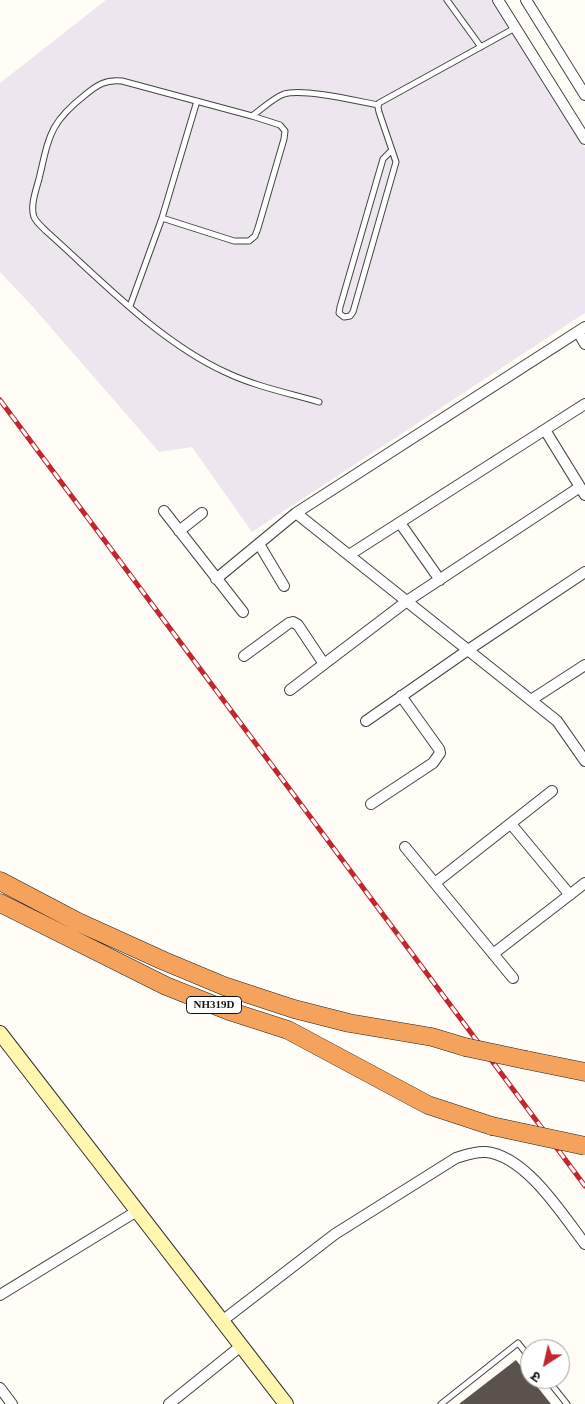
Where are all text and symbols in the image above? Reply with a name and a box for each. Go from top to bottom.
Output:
road number: NH319D [186,996,242,1014]
north arrow [520,1339,570,1389]
text: उ [528,1366,545,1386]

